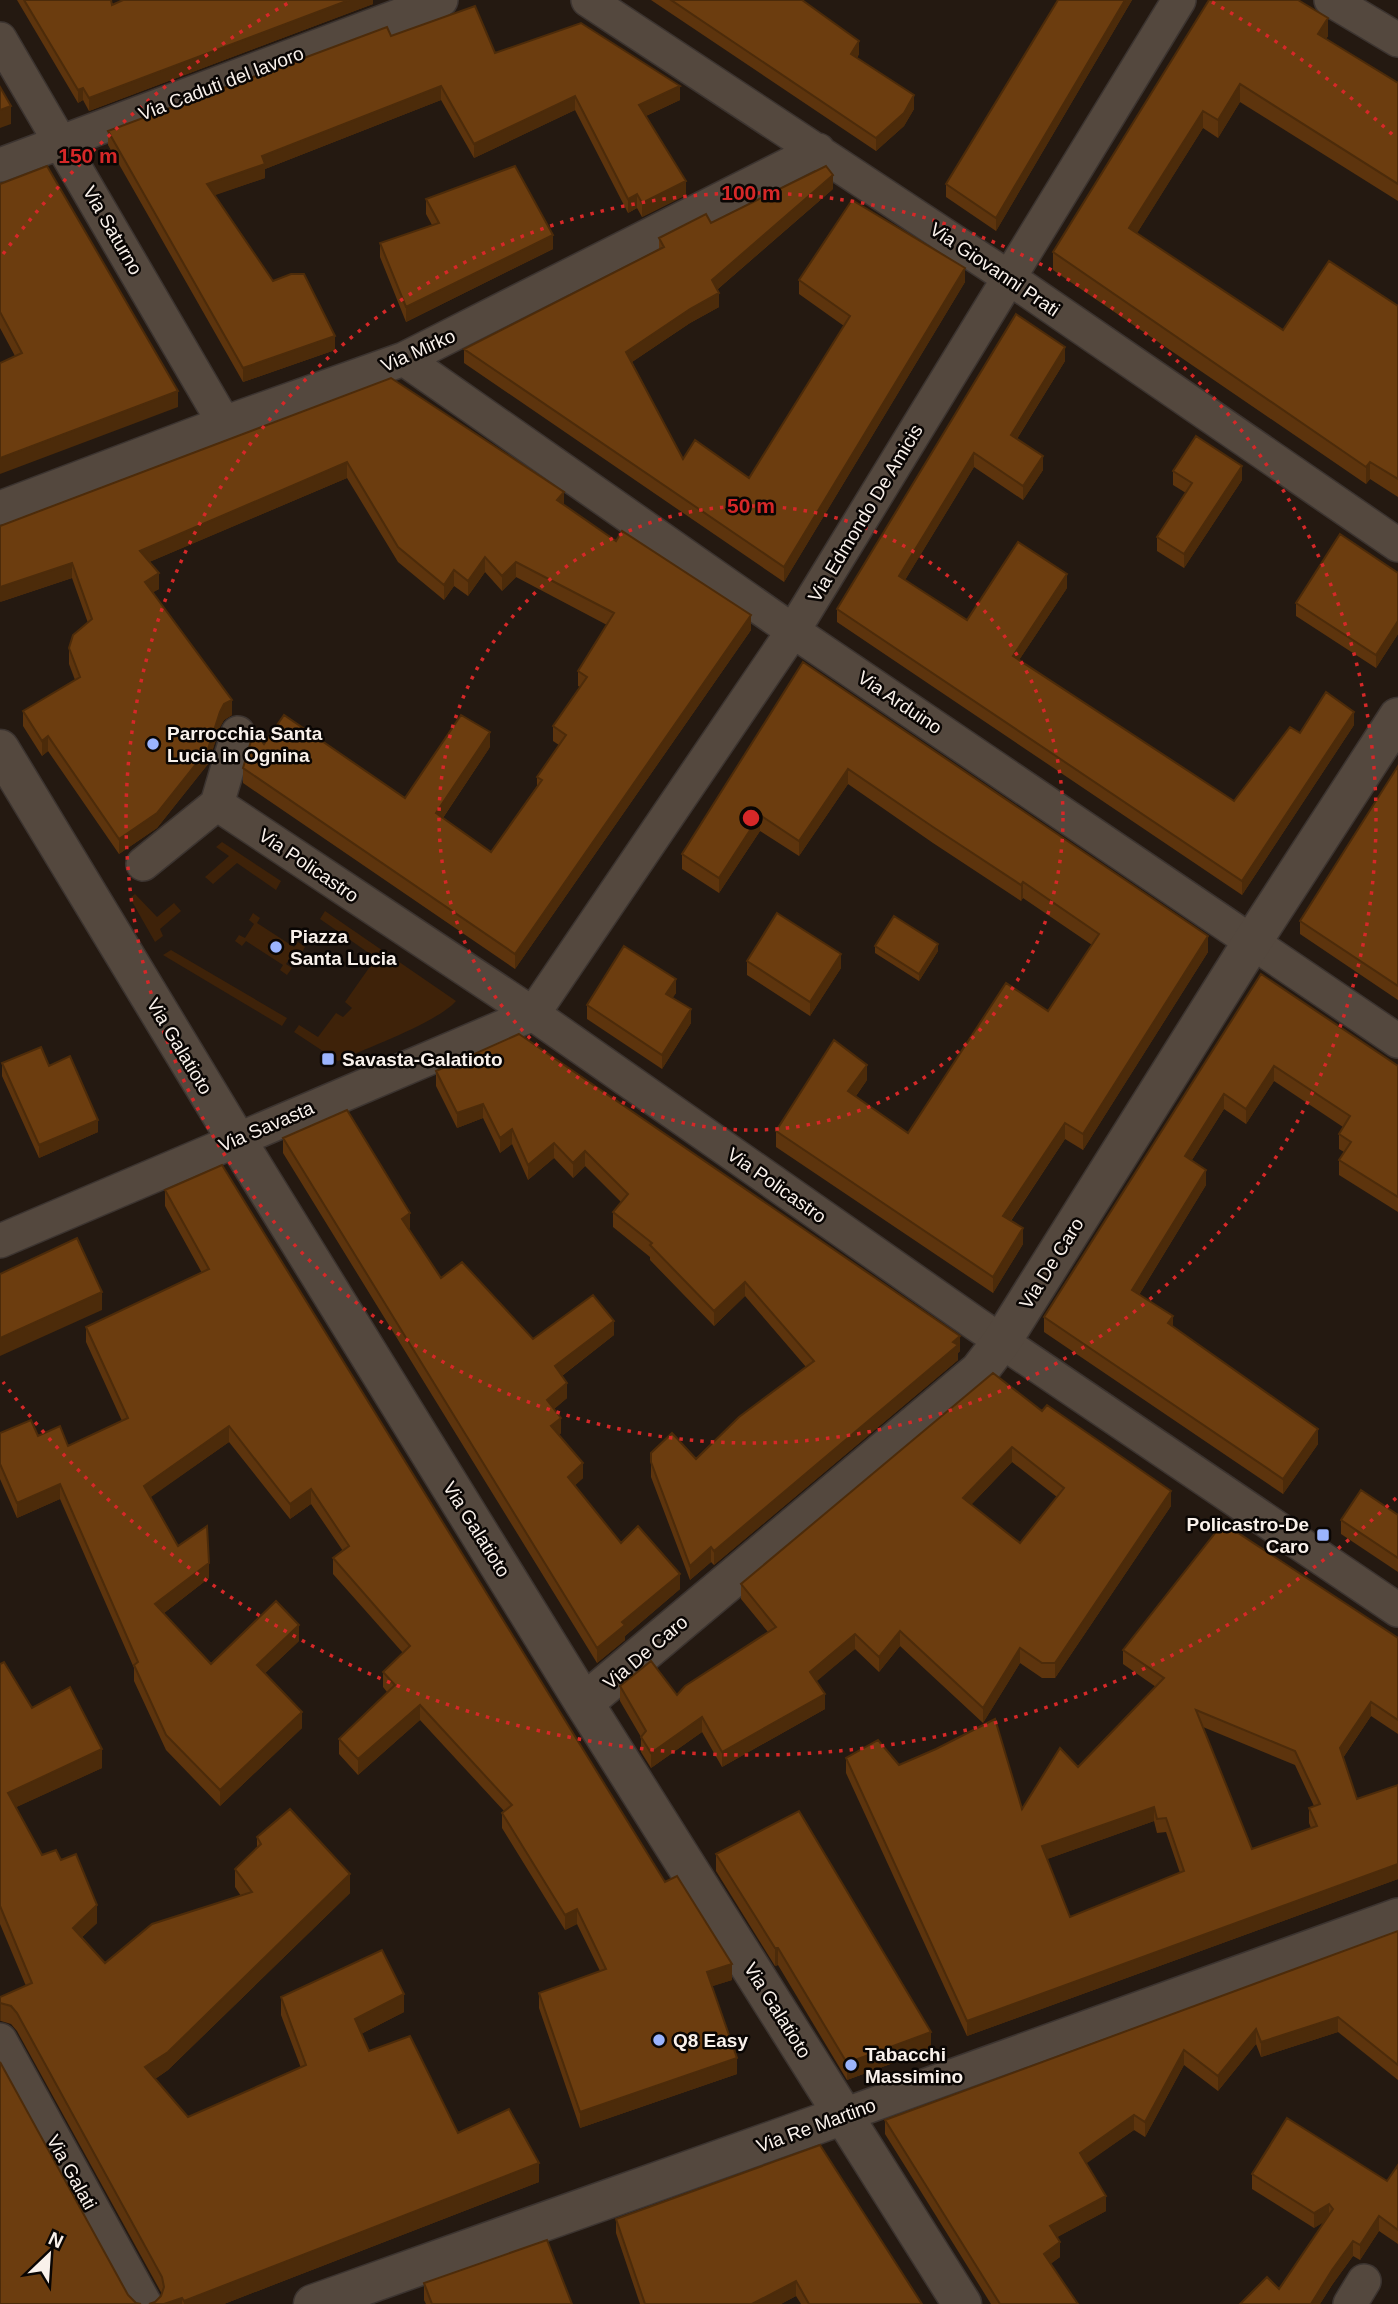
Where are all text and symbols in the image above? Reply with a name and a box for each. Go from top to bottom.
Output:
street label: Via Caduti del lavoro [136,42,307,125]
text: 150 m [58,144,118,167]
text: 100 m [721,181,781,204]
street label: Via Saturno [79,182,146,278]
street label: Via Giovanni Prati [926,218,1063,321]
street label: Via Mirko [378,325,458,376]
street label: Via Edmondo De Amicis [804,421,927,606]
text: 50 m [727,494,775,517]
street label: Via Arduino [854,667,946,738]
place label: Parrocchia Santa Lucia in Ognina [167,723,323,766]
marker: Parrocchia Santa Lucia in Ognina [145,736,161,752]
centre of rings [739,806,763,830]
street label: Via Policastro [255,824,363,907]
place label: Piazza Santa Lucia [290,926,397,969]
marker: Piazza Santa Lucia [268,939,284,955]
street label: Via Galatioto [143,994,217,1098]
place label: Savasta-Galatioto [342,1049,503,1070]
marker: Savasta-Galatioto [320,1051,336,1067]
street label: Via Savasta [216,1097,317,1156]
street label: Via Policastro [723,1144,830,1227]
street label: Via De Caro [1015,1214,1088,1313]
street label: Via Galatioto [439,1478,514,1581]
place label: Policastro-De Caro [1187,1514,1309,1557]
marker: Policastro-De Caro [1315,1527,1331,1543]
street label: Via De Caro [599,1611,692,1694]
street label: Via Galatioto [740,1959,815,2062]
place label: Q8 Easy [673,2030,748,2051]
marker: Q8 Easy [651,2032,667,2048]
place label: Tabacchi Massimino [865,2044,963,2087]
marker: Tabacchi Massimino [843,2057,859,2073]
street label: Via Re Martino [754,2094,879,2157]
street label: Via Galati [42,2131,101,2213]
north arrow [14,2220,84,2290]
text: N [45,2228,67,2252]

